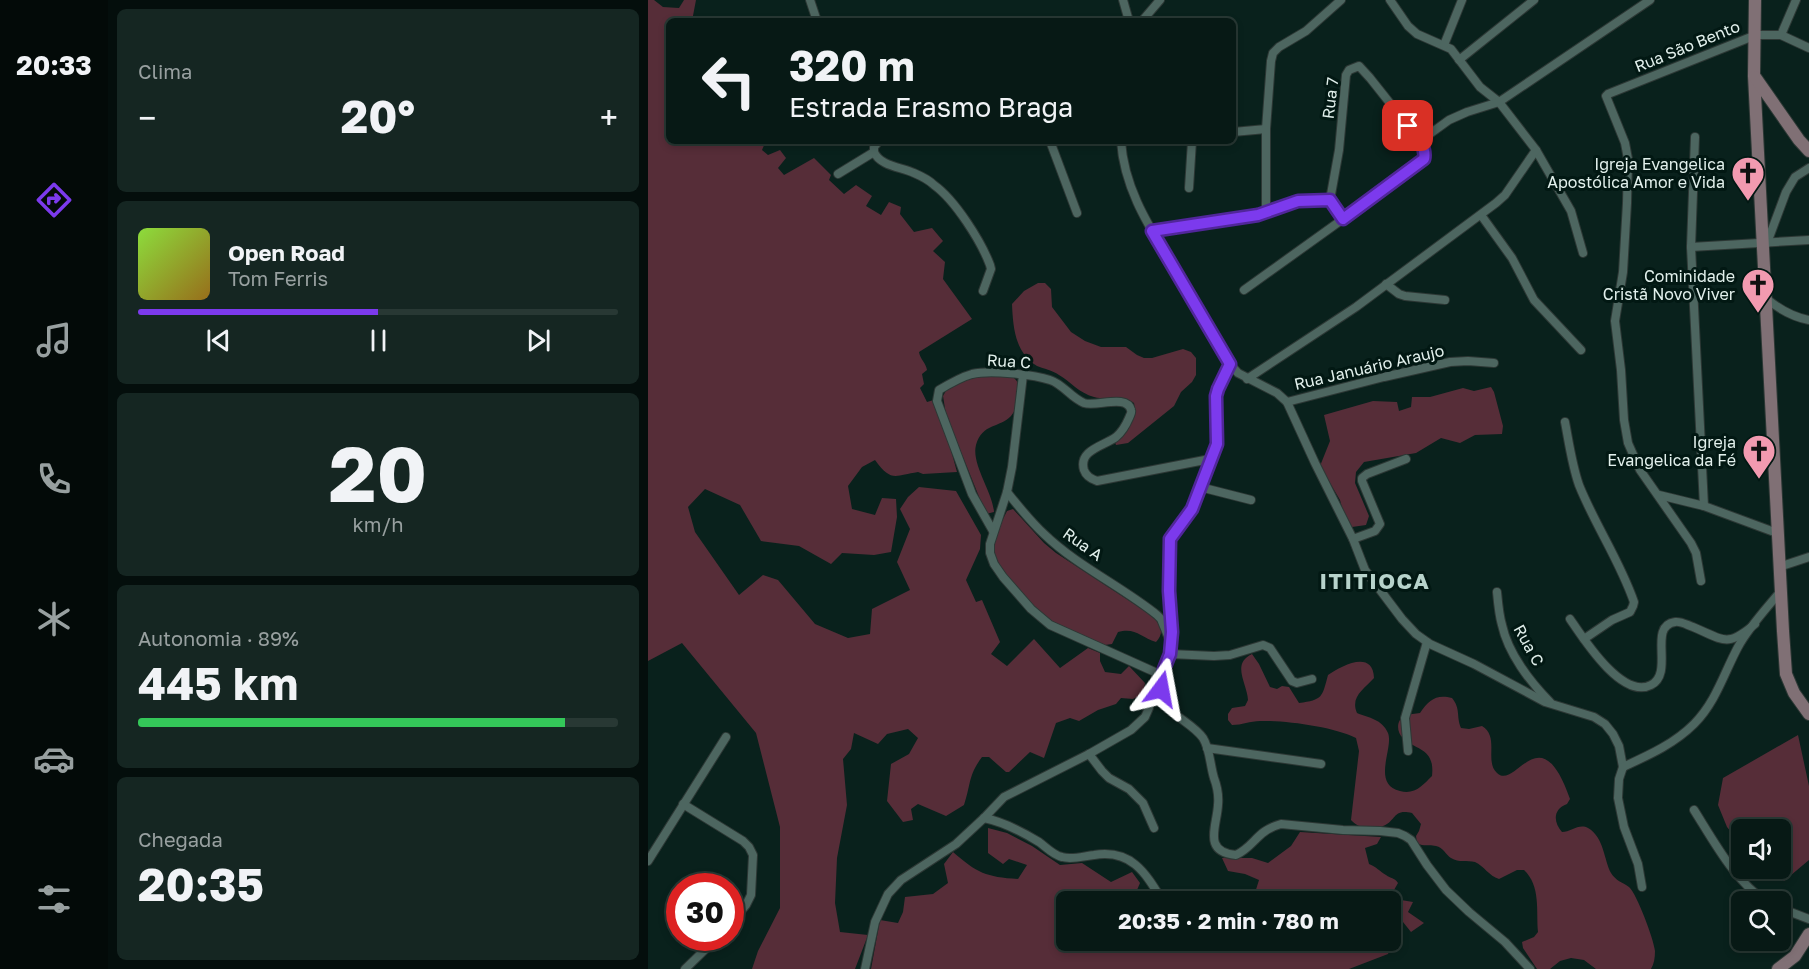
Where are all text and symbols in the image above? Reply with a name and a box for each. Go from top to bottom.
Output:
street label: Rua São Bento [1631,16,1743,76]
text: 320 m [789,40,915,90]
icon: left [690,42,768,120]
text: 20:33 [16,49,92,81]
text: Clima [138,59,192,83]
street label: Rua 7 [1318,76,1342,120]
text: 20° [341,89,415,143]
text: Estrada Erasmo Braga [789,91,1073,123]
text: − [138,98,156,137]
text: + [600,98,618,137]
pin [1382,100,1433,151]
icon: arrive [1391,109,1424,142]
place label: Igreja Evangelica Apostólica Amor e Vida [1547,154,1725,192]
church icon: Igreja Evangelica Apostólica Amor e Vida [1730,155,1766,202]
icon: directions [33,179,75,221]
text: Open Road [228,239,345,266]
text: Tom Ferris [228,266,328,290]
place label: Cominidade Cristã Novo Viver [1603,266,1735,304]
church icon: Cominidade Cristã Novo Viver [1740,267,1776,314]
icon: music [33,319,75,361]
icon: previous [202,324,235,357]
icon: pause [362,324,395,357]
icon: next [522,324,555,357]
street label: Rua Januário Araujo [1292,340,1446,394]
street label: Rua C [986,349,1032,373]
text: 20 [329,426,427,519]
place label: Igreja Evangelica da Fé [1607,432,1736,470]
church icon: Igreja Evangelica da Fé [1741,433,1777,480]
icon: phone [33,458,75,500]
text: km/h [353,512,403,536]
street label: Rua A [1059,523,1107,565]
district label: ITITIOCA [1320,567,1430,594]
icon: climate [33,598,75,640]
street label: Rua C [1510,621,1549,669]
text: Autonomia · 89% [138,626,299,650]
text: 445 km [138,656,298,710]
position arrow [1129,657,1193,721]
icon: car [33,738,75,780]
map controls [1731,819,1791,951]
button: sound [1731,819,1791,879]
text: Chegada [138,827,223,851]
text: 20:35 [138,857,264,911]
speed limit sign: 30 [666,873,744,951]
icon: filters [33,878,75,920]
button: search [1731,891,1791,951]
text: 20:35 · 2 min · 780 m [1118,907,1339,934]

